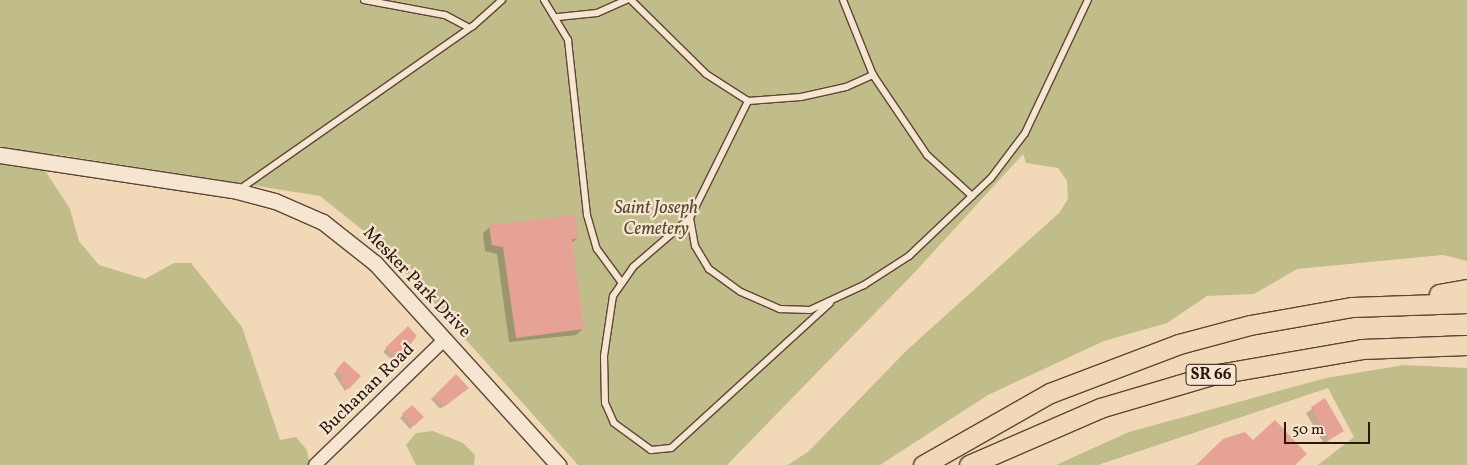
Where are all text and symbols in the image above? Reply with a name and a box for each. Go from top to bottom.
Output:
park label: Saint Joseph Cemetery [614,199,698,242]
street label: Mesker Park Drive [357,223,475,343]
street label: Buchanan Road [316,339,420,441]
road number: SR 66 [1185,362,1237,388]
scale bar [1287,412,1373,444]
text: 50 m [1292,420,1324,441]

